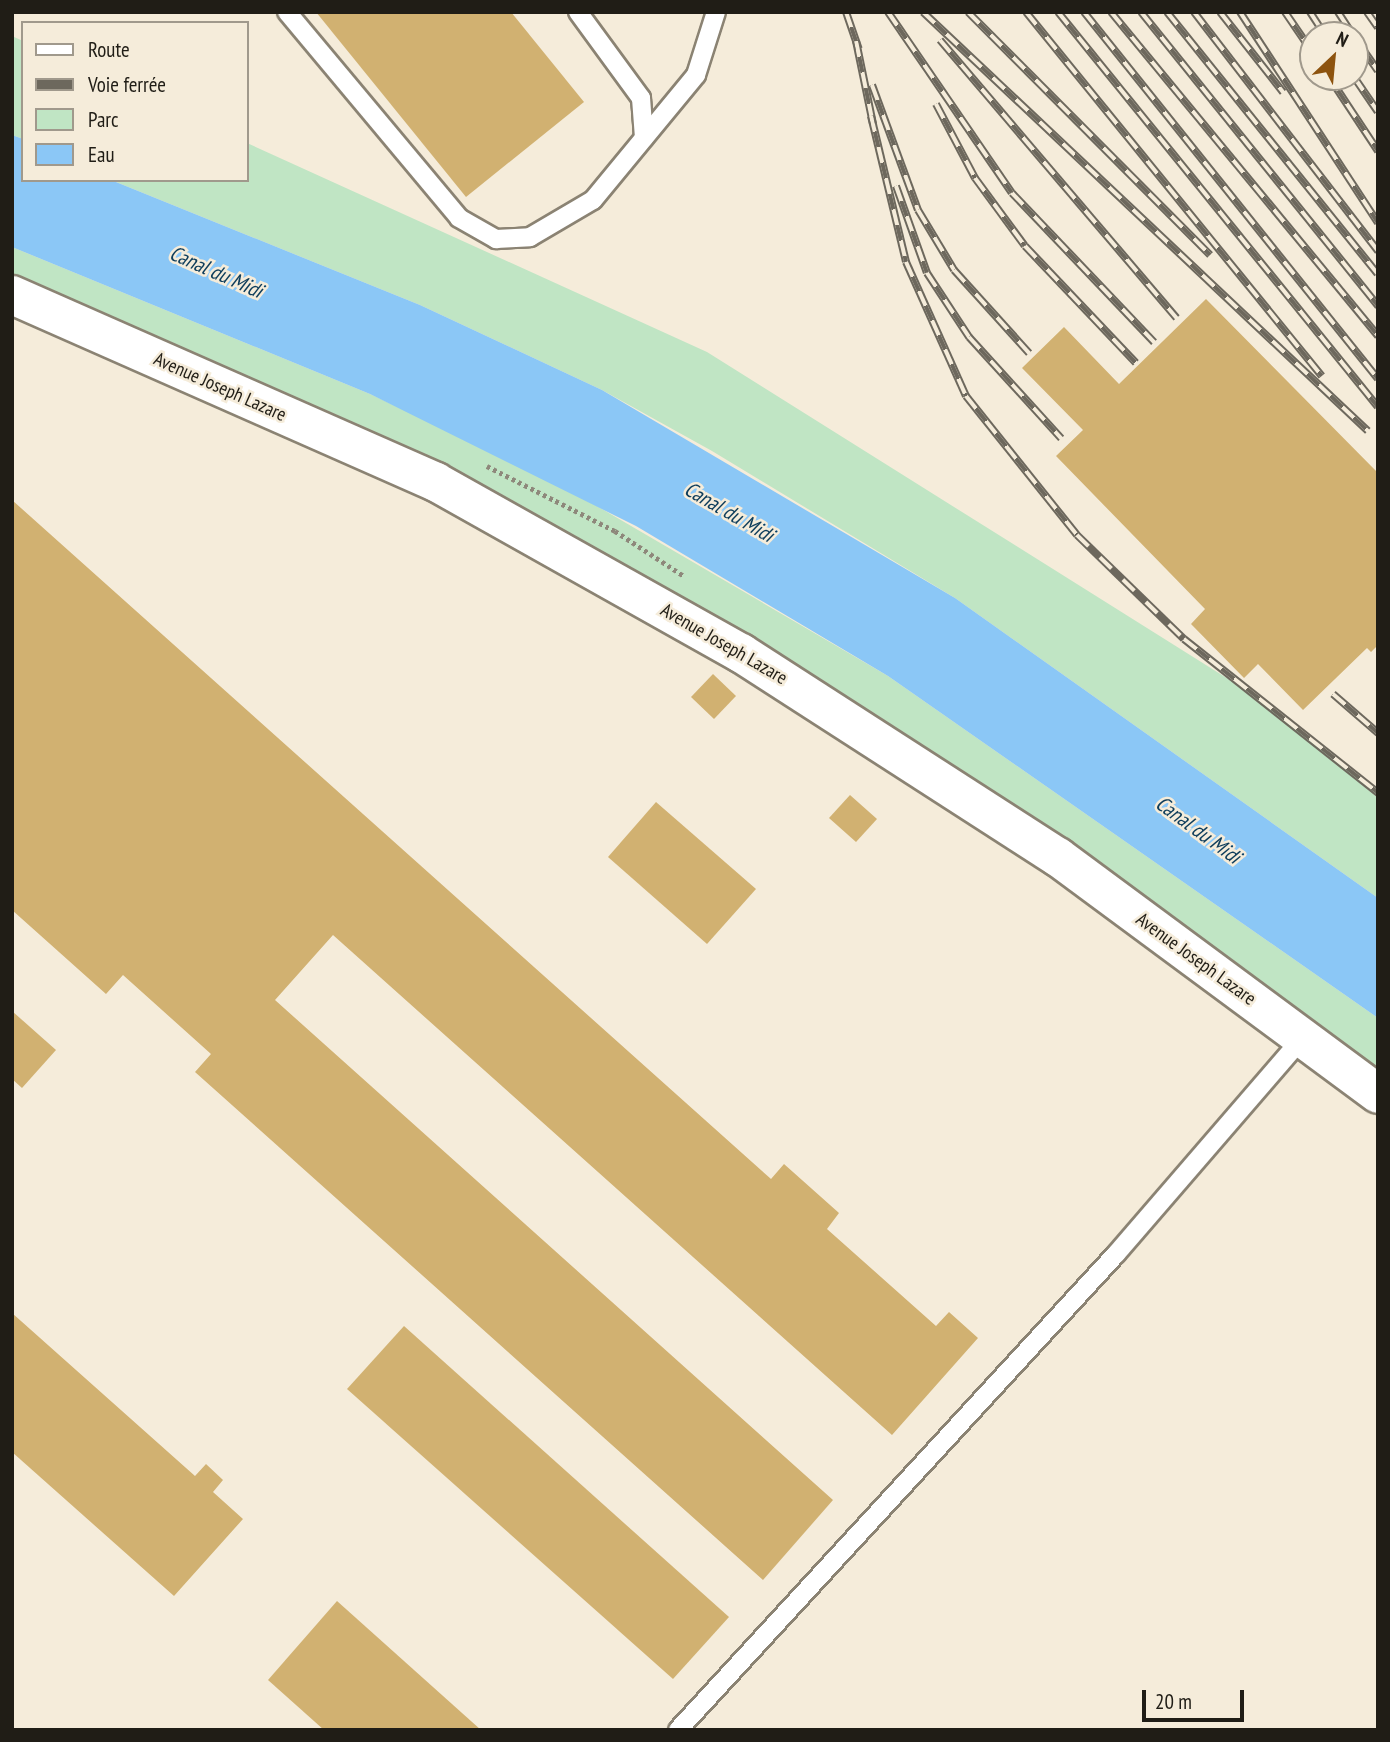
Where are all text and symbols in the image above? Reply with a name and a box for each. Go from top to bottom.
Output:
legend [21,21,248,182]
north arrow [1299,21,1369,91]
text: N [1332,26,1352,52]
text: Route [88,36,130,63]
text: Voie ferrée [88,71,166,98]
text: Parc [88,106,119,133]
text: Eau [88,141,115,168]
water label: Canal du Midi [166,240,266,304]
street label: Avenue Joseph Lazare [150,348,290,426]
water label: Canal du Midi [680,476,778,548]
street label: Avenue Joseph Lazare [657,599,791,689]
water label: Canal du Midi [1151,791,1245,869]
street label: Avenue Joseph Lazare [1132,908,1260,1010]
scale bar [1145,1676,1246,1720]
text: 20 m [1155,1688,1192,1715]

